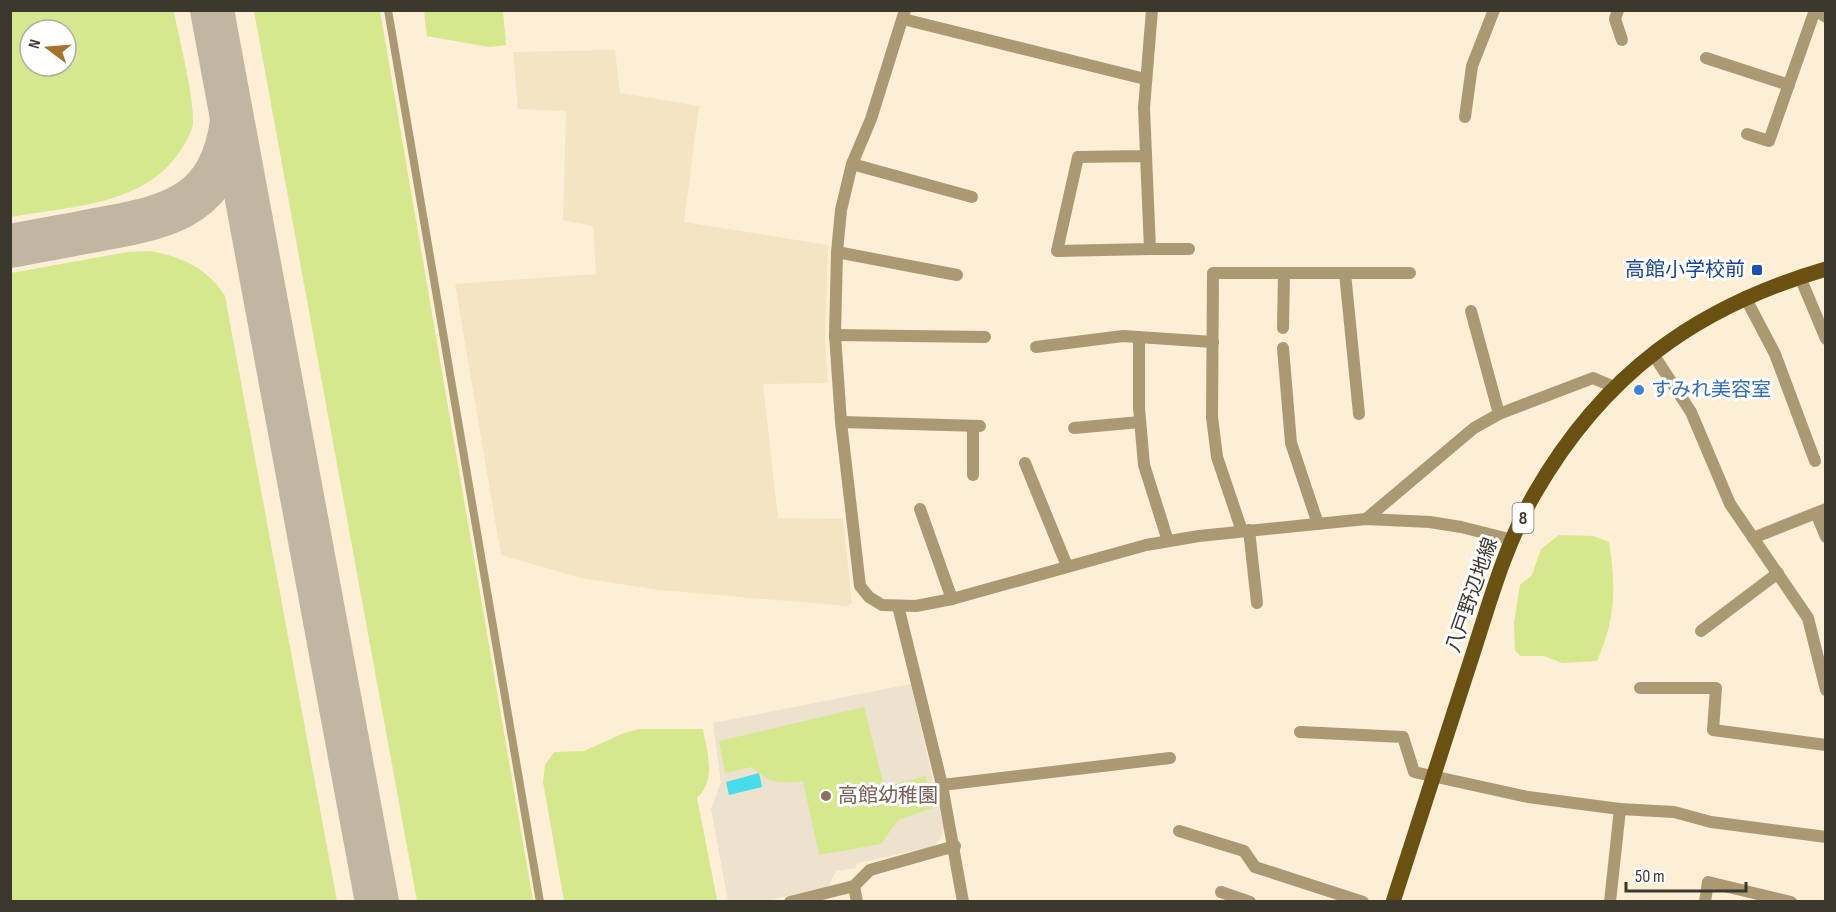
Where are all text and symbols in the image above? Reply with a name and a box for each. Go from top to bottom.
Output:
north arrow [18,18,78,78]
text: N [25,38,45,51]
place label: 高館小学校前 [1625,258,1745,282]
marker: 高館小学校前 [1750,263,1764,277]
place label: すみれ美容室 [1651,378,1771,402]
marker: すみれ美容室 [1632,383,1646,397]
road number: 8 [1512,503,1534,533]
street label: 八戸野辺地線 [1441,534,1503,656]
place label: 高館幼稚園 [838,784,938,808]
marker: 高館幼稚園 [819,789,833,803]
scale bar [1626,855,1746,893]
text: 50 m [1635,866,1665,887]

